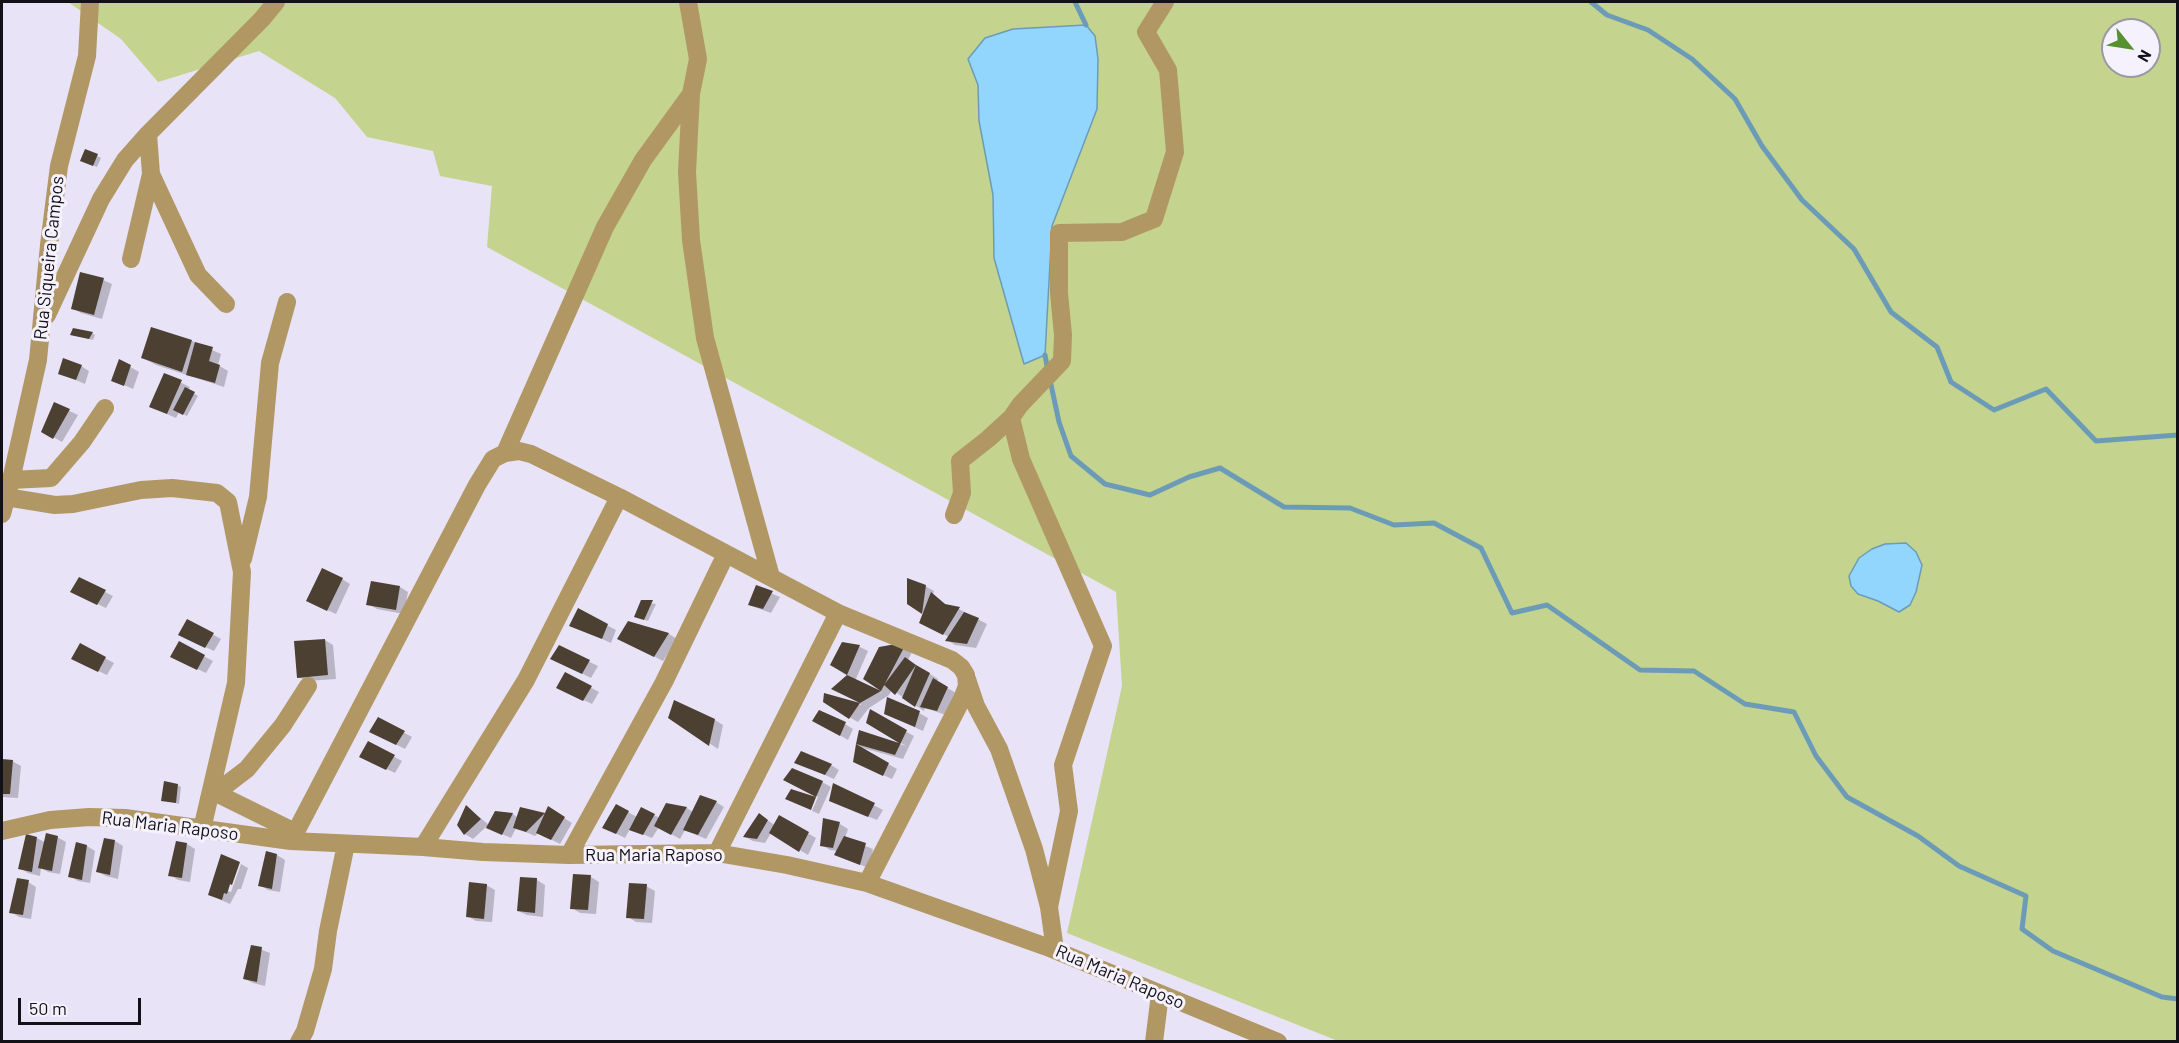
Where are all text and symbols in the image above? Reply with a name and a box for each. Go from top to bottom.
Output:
north arrow [2101,18,2161,78]
text: N [2134,47,2156,66]
street label: Rua Siqueira Campos [30,175,68,341]
street label: Rua Maria Raposo [100,807,240,845]
street label: Rua Maria Raposo [585,844,723,866]
street label: Rua Maria Raposo [1052,940,1188,1014]
scale bar [21,986,144,1024]
text: 50 m [29,997,67,1019]

